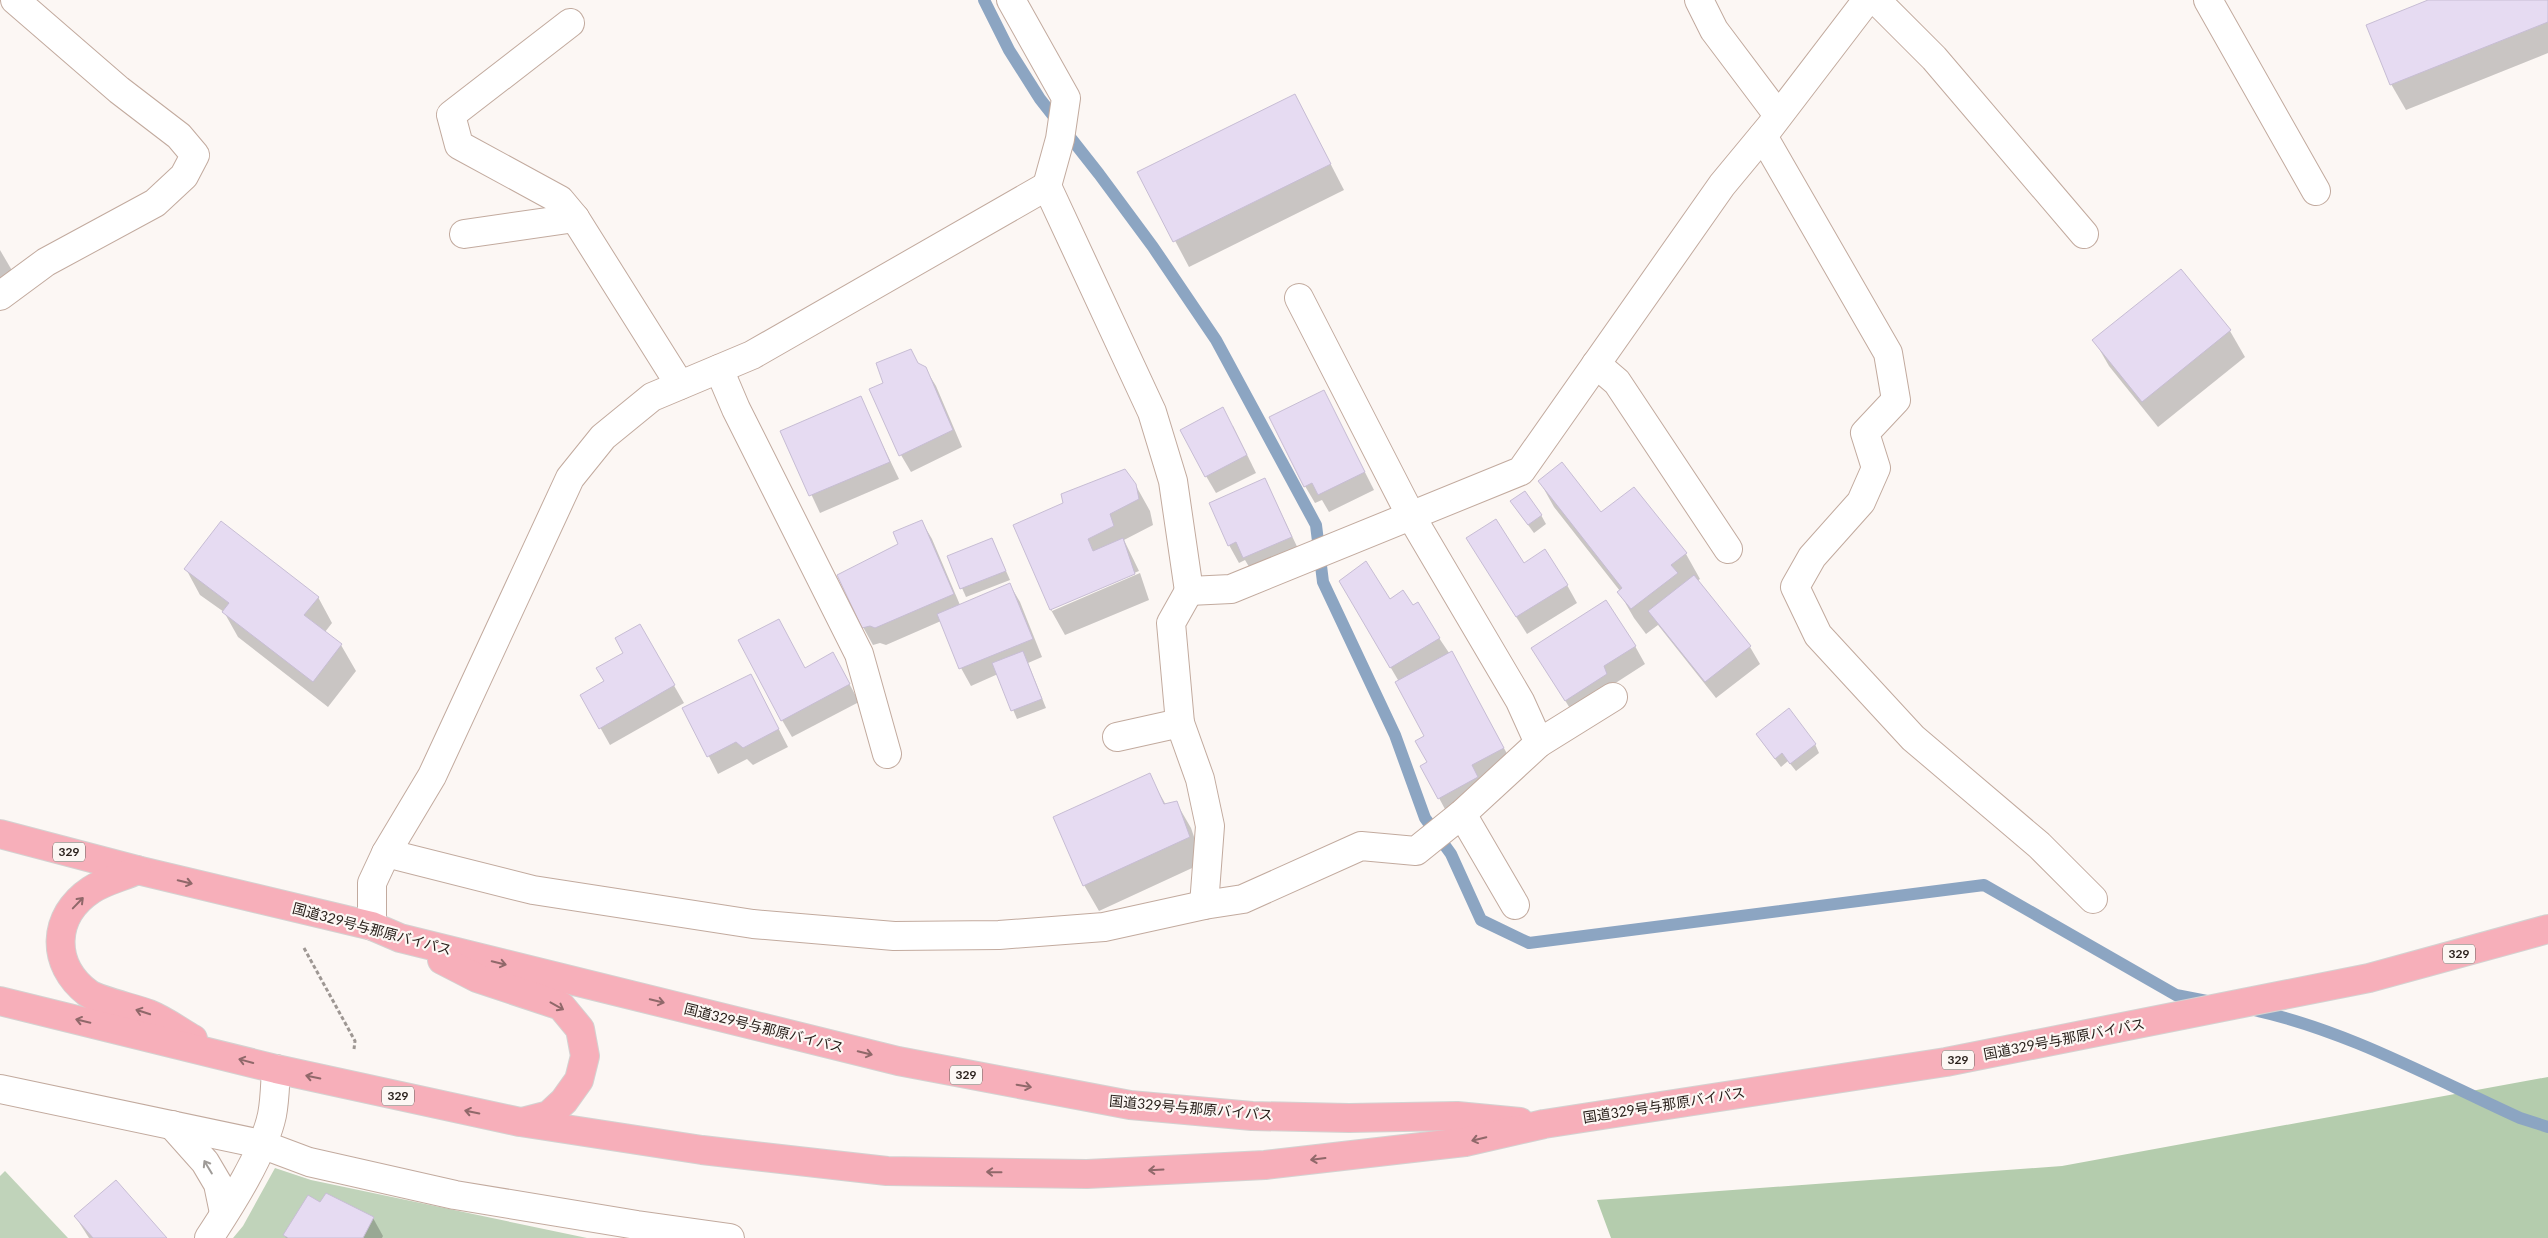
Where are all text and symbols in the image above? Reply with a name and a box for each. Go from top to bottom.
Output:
road number: 329 [53,842,85,862]
one-way arrow [176,878,192,887]
one-way arrow [72,897,84,909]
street label: 国道329号与那原バイパス [291,899,454,958]
road number: 329 [2443,944,2475,964]
one-way arrow [490,958,506,968]
one-way arrow [648,997,664,1006]
street label: 国道329号与那原バイパス [682,999,846,1056]
one-way arrow [549,1001,564,1011]
one-way arrow [135,1006,151,1016]
street label: 国道329号与那原バイパス [1982,1015,2146,1063]
one-way arrow [76,1016,92,1025]
one-way arrow [857,1049,873,1058]
road number: 329 [1942,1050,1974,1070]
one-way arrow [238,1056,254,1065]
road number: 329 [950,1066,982,1084]
one-way arrow [306,1072,322,1081]
one-way arrow [1016,1082,1032,1092]
street label: 国道329号与那原バイパス [1582,1083,1746,1126]
road number: 329 [382,1086,414,1106]
street label: 国道329号与那原バイパス [1109,1092,1274,1123]
one-way arrow [465,1107,481,1116]
one-way arrow [1472,1135,1488,1144]
one-way arrow [1310,1154,1326,1164]
one-way arrow [203,1161,213,1175]
one-way arrow [1148,1166,1164,1175]
one-way arrow [986,1168,1002,1177]

